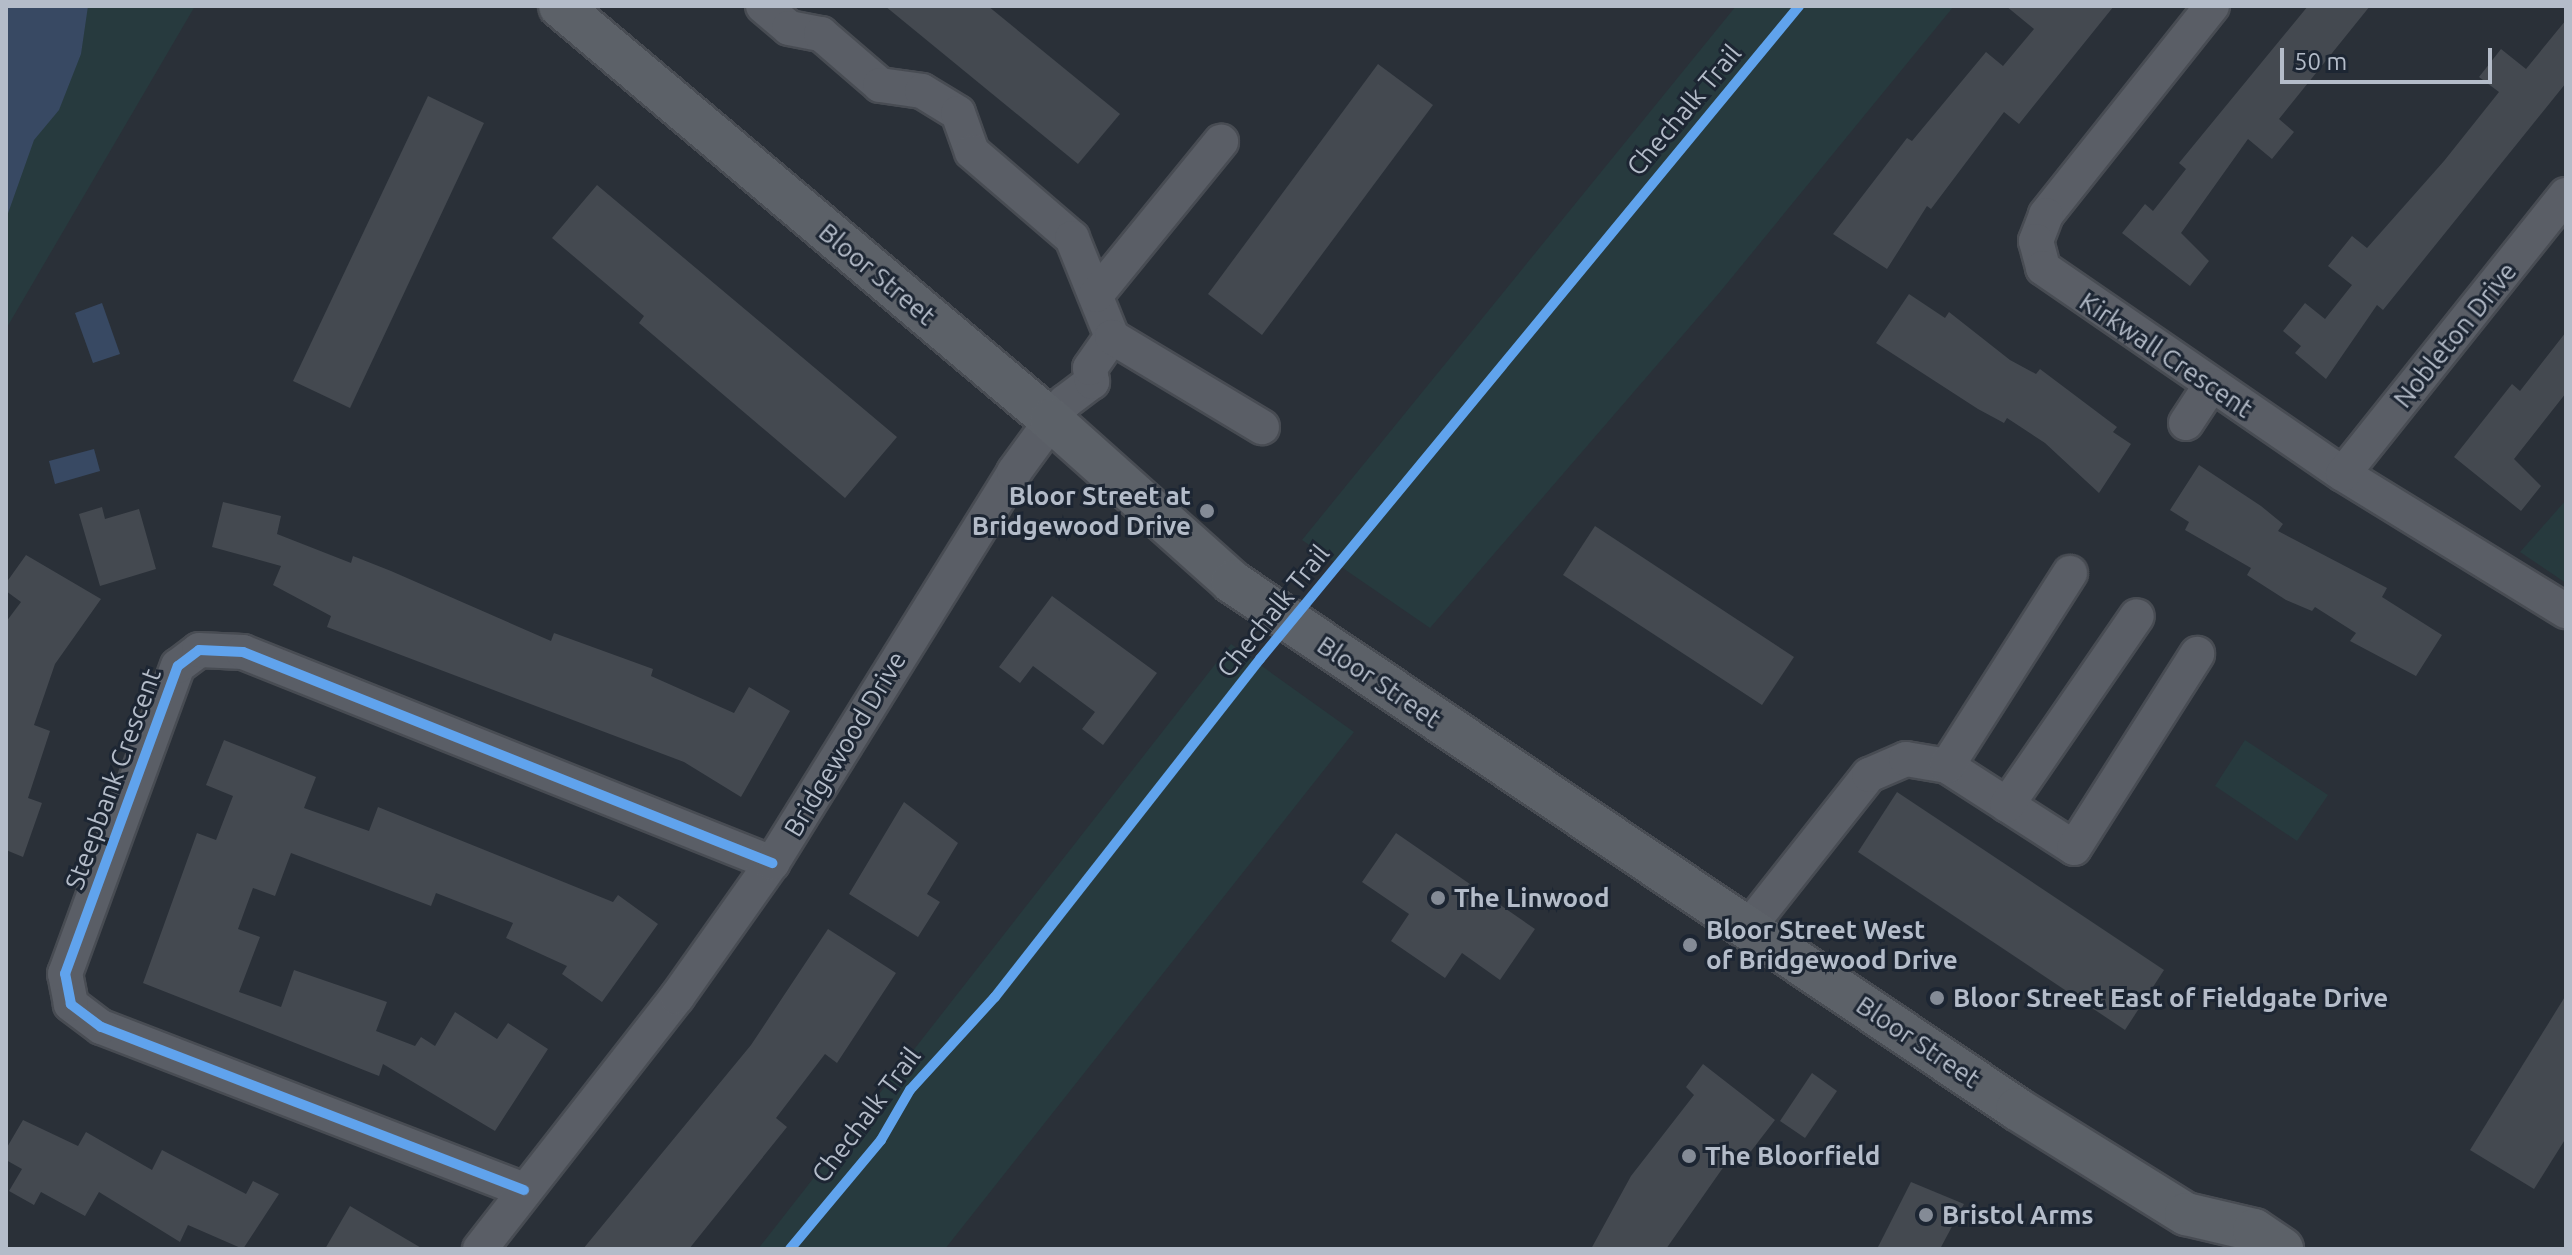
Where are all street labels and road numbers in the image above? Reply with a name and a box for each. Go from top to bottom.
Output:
street label: Chechalk Trail [1620,38,1748,182]
street label: Bloor Street [813,216,941,332]
street label: Nobleton Drive [2387,256,2523,414]
street label: Kirkwall Crescent [2074,286,2258,424]
street label: Chechalk Trail [1210,539,1336,683]
street label: Bloor Street [1311,629,1447,735]
street label: Bridgewood Drive [777,646,913,842]
street label: Steepbank Crescent [58,664,168,894]
street label: Bloor Street [1850,989,1986,1095]
street label: Chechalk Trail [805,1041,927,1189]

